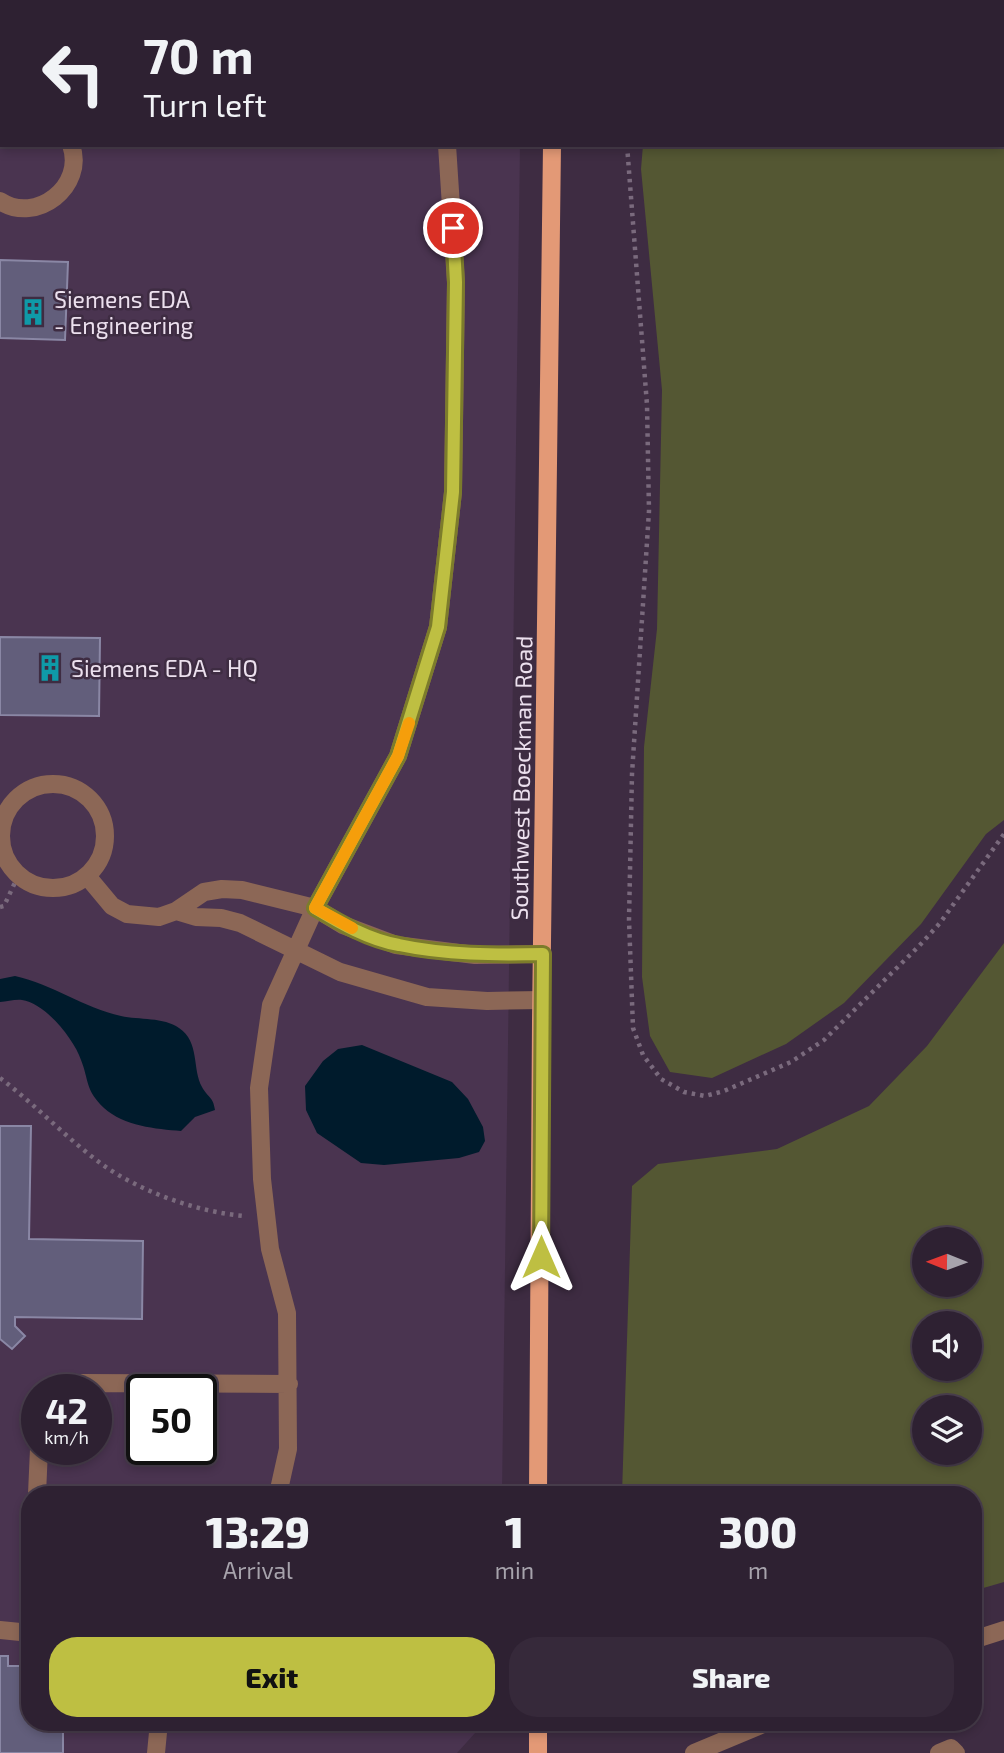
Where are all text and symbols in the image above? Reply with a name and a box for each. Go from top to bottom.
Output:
text: 70 m [143,25,254,84]
icon: left [28,28,119,119]
text: Turn left [143,85,267,123]
pin [423,198,483,258]
icon: arrive [434,209,472,247]
place label: Siemens EDA - Engineering [54,285,194,339]
building icon: Siemens EDA - Engineering [18,297,48,327]
street label: Southwest Boeckman Road [505,635,537,921]
building icon: Siemens EDA - HQ [35,653,65,683]
place label: Siemens EDA - HQ [71,654,258,682]
position arrow [504,1220,578,1294]
north arrow [912,1227,982,1297]
map controls [912,1227,982,1465]
button: sound [912,1311,982,1381]
speed limit sign: 50 [126,1374,217,1465]
text: 42 [45,1389,88,1431]
button: layers [912,1395,982,1465]
text: km/h [44,1426,89,1448]
text: 13:29 [206,1506,310,1556]
text: 1 [505,1506,524,1556]
text: 300 [719,1506,797,1556]
text: Arrival [223,1556,293,1584]
text: min [495,1556,534,1584]
text: m [748,1556,768,1584]
button: Exit [49,1637,495,1717]
button: Share [509,1637,954,1717]

